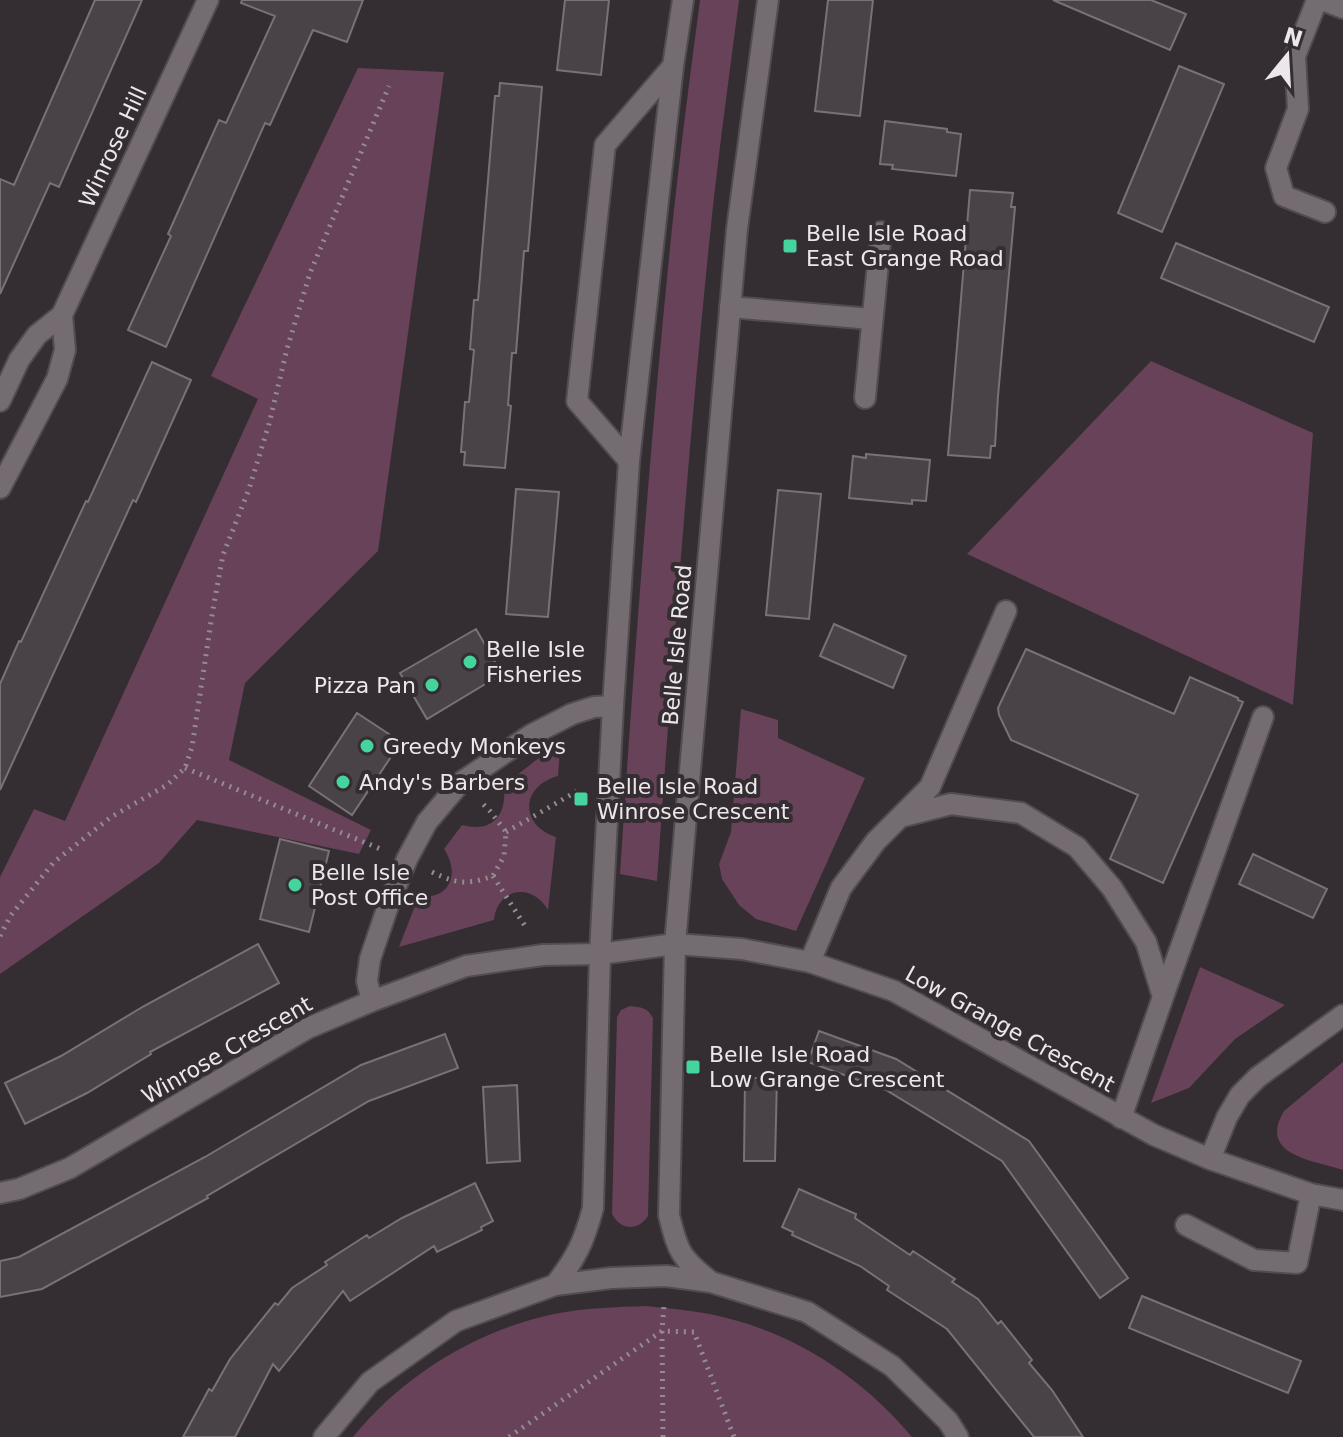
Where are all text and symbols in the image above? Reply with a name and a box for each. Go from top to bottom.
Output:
north arrow [1247,16,1327,96]
text: N [1280,23,1306,52]
street label: Winrose Hill [74,83,152,211]
place label: Belle Isle Road East Grange Road [806,221,1004,271]
marker: Belle Isle Road East Grange Road [781,237,799,255]
street label: Belle Isle Road [658,564,696,726]
place label: Belle Isle Fisheries [486,637,585,687]
marker: Belle Isle Fisheries [461,653,479,671]
place label: Pizza Pan [314,673,416,698]
marker: Pizza Pan [423,676,441,694]
place label: Greedy Monkeys [383,734,566,759]
marker: Greedy Monkeys [358,737,376,755]
place label: Andy's Barbers [359,770,525,795]
marker: Andy's Barbers [334,773,352,791]
place label: Belle Isle Road Winrose Crescent [597,774,790,824]
marker: Belle Isle Road Winrose Crescent [572,790,590,808]
place label: Belle Isle Post Office [311,860,428,910]
marker: Belle Isle Post Office [286,876,304,894]
street label: Low Grange Crescent [901,961,1119,1097]
street label: Winrose Crescent [137,991,317,1109]
place label: Belle Isle Road Low Grange Crescent [709,1042,945,1092]
marker: Belle Isle Road Low Grange Crescent [684,1058,702,1076]

